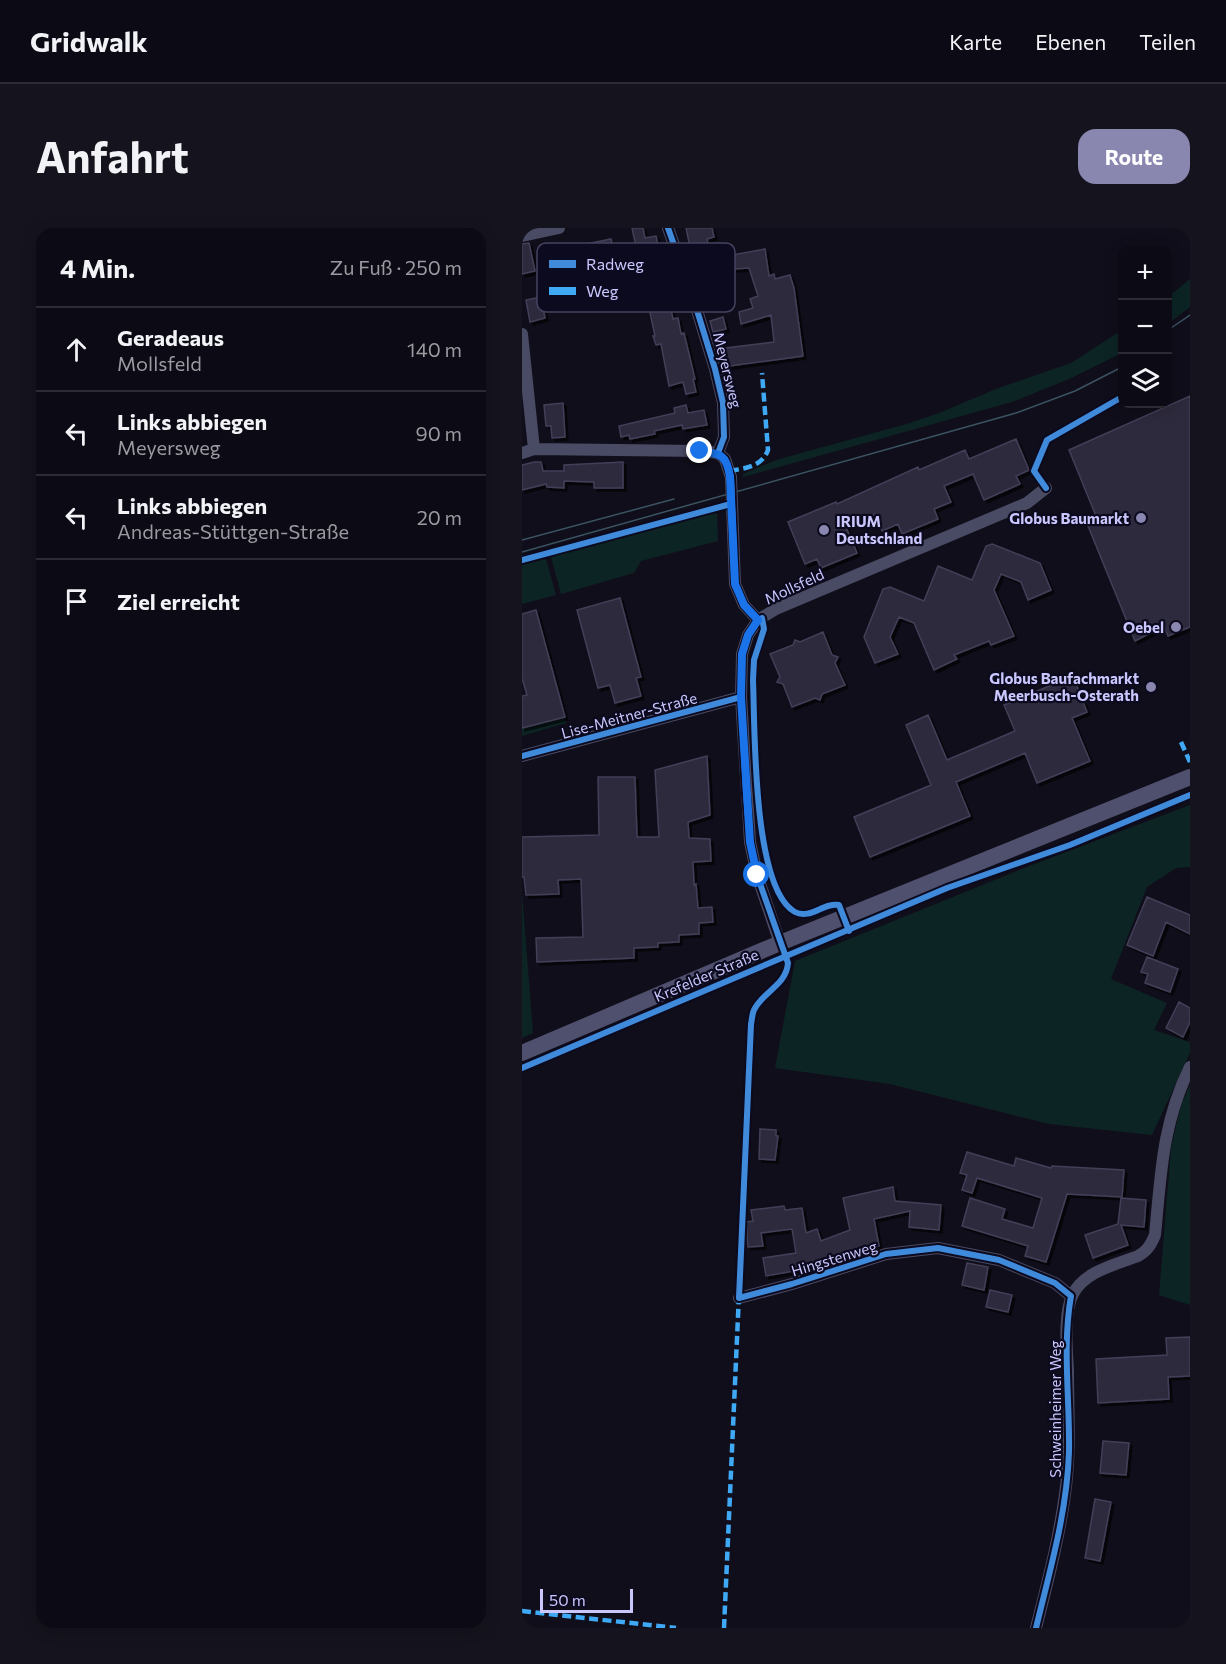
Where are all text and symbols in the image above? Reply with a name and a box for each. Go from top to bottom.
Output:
text: Gridwalk [30,24,148,58]
text: Karte [949,29,1002,54]
text: Ebenen [1035,29,1106,54]
text: Teilen [1139,29,1196,54]
button: Route [1078,129,1190,184]
text: Anfahrt [36,130,189,182]
legend [537,243,735,312]
map controls [1118,246,1172,408]
button: + [1118,246,1172,300]
text: 4 Min. [60,252,135,283]
text: Radweg [586,254,644,273]
text: Zu Fuß · 250 m [330,255,462,279]
text: Weg [586,281,619,300]
button: − [1118,300,1172,354]
text: Geradeaus [117,324,224,351]
street label: Meyersweg [710,330,746,410]
icon: ahead [60,333,93,366]
text: 140 m [407,337,462,361]
text: Mollsfeld [117,351,202,375]
button: layers [1118,354,1172,408]
text: Links abbiegen [117,408,267,435]
icon: left [60,417,93,450]
text: 90 m [416,421,462,445]
text: Meyersweg [117,435,221,459]
route end [686,437,712,463]
text: Links abbiegen [117,492,267,519]
icon: left [60,501,93,534]
text: 20 m [417,505,462,529]
place label: Globus Baumarkt [1009,509,1129,527]
marker: Globus Baumarkt [1134,511,1148,525]
place label: IRIUM Deutschland [836,512,922,547]
text: Andreas-Stüttgen-Straße [117,519,349,543]
marker: IRIUM Deutschland [817,523,831,537]
street label: Mollsfeld [761,564,827,608]
icon: arrive [60,585,93,618]
text: Ziel erreicht [117,588,240,615]
place label: Oebel [1123,618,1164,636]
marker: Oebel [1169,620,1183,634]
place label: Globus Baufachmarkt Meerbusch-Osterath [989,669,1139,704]
marker: Globus Baufachmarkt Meerbusch-Osterath [1144,680,1158,694]
street label: Lise-Meitner-Straße [559,688,699,742]
route start [743,861,769,887]
street label: Krefelder Straße [651,945,761,1005]
street label: Hingstenweg [789,1236,879,1280]
street label: Schweinheimer Weg [1046,1340,1064,1478]
scale bar [540,1586,633,1614]
text: 50 m [549,1590,586,1609]

